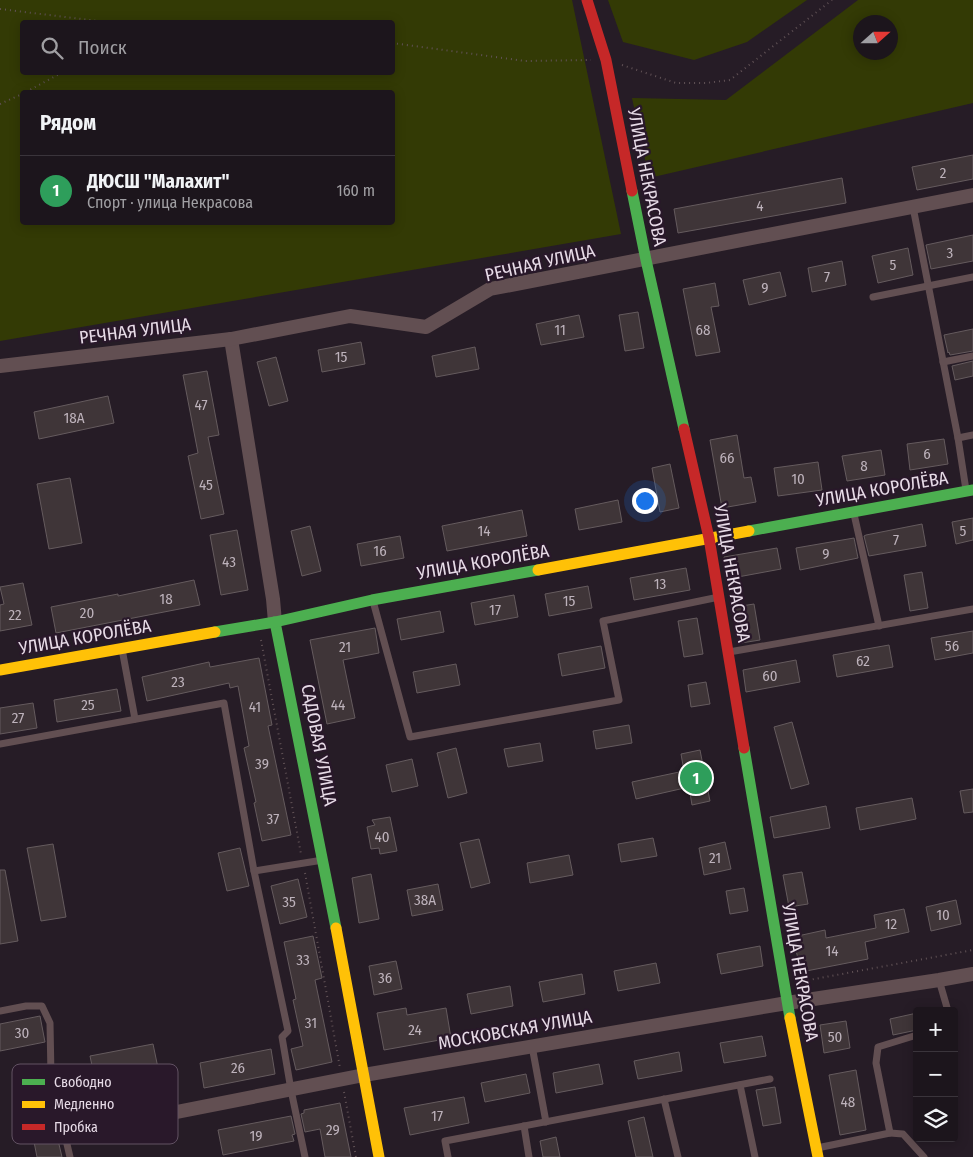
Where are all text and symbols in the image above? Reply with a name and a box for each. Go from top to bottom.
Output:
north arrow [853,15,898,60]
search box [20,20,395,75]
icon: search [38,34,66,62]
text: Поиск [78,36,127,59]
street label: УЛИЦА НЕКРАСОВА [623,105,671,248]
text: Рядом [40,110,96,136]
house number: 2 [940,164,947,182]
text: ДЮСШ "Малахит" [87,170,230,193]
text: 1 [53,181,59,200]
text: 160 m [336,181,375,200]
text: Спорт · улица Некрасова [87,193,253,212]
house number: 4 [756,197,764,215]
street label: РЕЧНАЯ УЛИЦА [483,240,598,286]
house number: 3 [947,244,954,262]
house number: 5 [890,256,897,274]
house number: 7 [824,268,830,286]
house number: 9 [761,279,769,297]
street label: РЕЧНАЯ УЛИЦА [78,313,193,349]
house number: 11 [554,321,566,339]
house number: 68 [696,321,710,339]
house number: 15 [335,348,347,366]
house number: 47 [194,396,208,414]
house number: 18А [63,409,85,427]
house number: 6 [923,445,931,463]
house number: 66 [720,449,734,467]
house number: 8 [860,457,868,475]
street label: УЛИЦА КОРОЛЁВА [813,466,950,512]
house number: 10 [791,470,805,488]
house number: 45 [199,476,213,494]
your location [632,488,658,514]
street label: УЛИЦА НЕКРАСОВА [709,501,755,645]
house number: 14 [477,522,491,540]
house number: 5 [960,522,967,540]
house number: 7 [893,531,899,549]
street label: УЛИЦА КОРОЛЁВА [414,539,551,585]
house number: 16 [373,542,387,560]
house number: 9 [822,545,830,563]
house number: 43 [222,553,236,571]
house number: 13 [654,575,667,593]
house number: 18 [159,590,173,608]
house number: 15 [563,592,575,610]
house number: 17 [489,601,501,619]
house number: 20 [80,604,94,622]
house number: 22 [8,606,22,624]
street label: УЛИЦА КОРОЛЁВА [16,614,153,660]
house number: 56 [945,637,959,655]
house number: 21 [339,638,351,656]
house number: 62 [856,652,870,670]
house number: 60 [762,667,778,685]
house number: 23 [171,673,185,691]
street label: САДОВАЯ УЛИЦА [296,682,342,808]
house number: 25 [81,696,95,714]
house number: 44 [331,696,345,714]
house number: 41 [249,698,261,716]
house number: 27 [12,709,24,727]
house number: 39 [255,755,269,773]
pin: 1 [680,759,712,797]
house number: 37 [267,810,279,828]
house number: 40 [374,828,390,846]
house number: 21 [709,849,721,867]
house number: 38А [414,891,436,909]
house number: 35 [282,893,296,911]
street label: УЛИЦА НЕКРАСОВА [777,900,823,1044]
house number: 10 [936,906,950,924]
house number: 12 [885,915,898,933]
house number: 14 [825,942,839,960]
house number: 33 [296,951,310,969]
house number: 36 [378,969,392,987]
street label: МОСКОВСКАЯ УЛИЦА [436,1006,594,1054]
map controls [913,1007,958,1142]
button: + [913,1007,958,1052]
house number: 31 [305,1014,317,1032]
house number: 24 [408,1021,422,1039]
house number: 30 [15,1024,29,1042]
house number: 50 [828,1028,842,1046]
button: − [913,1052,958,1097]
house number: 26 [231,1059,245,1077]
legend [12,1064,178,1144]
text: Свободно [54,1074,112,1091]
house number: 48 [841,1093,855,1111]
text: Медленно [54,1096,114,1113]
button: layers [913,1097,958,1142]
house number: 17 [431,1107,443,1125]
text: Пробка [54,1119,98,1136]
house number: 29 [326,1121,340,1139]
house number: 19 [249,1127,263,1145]

